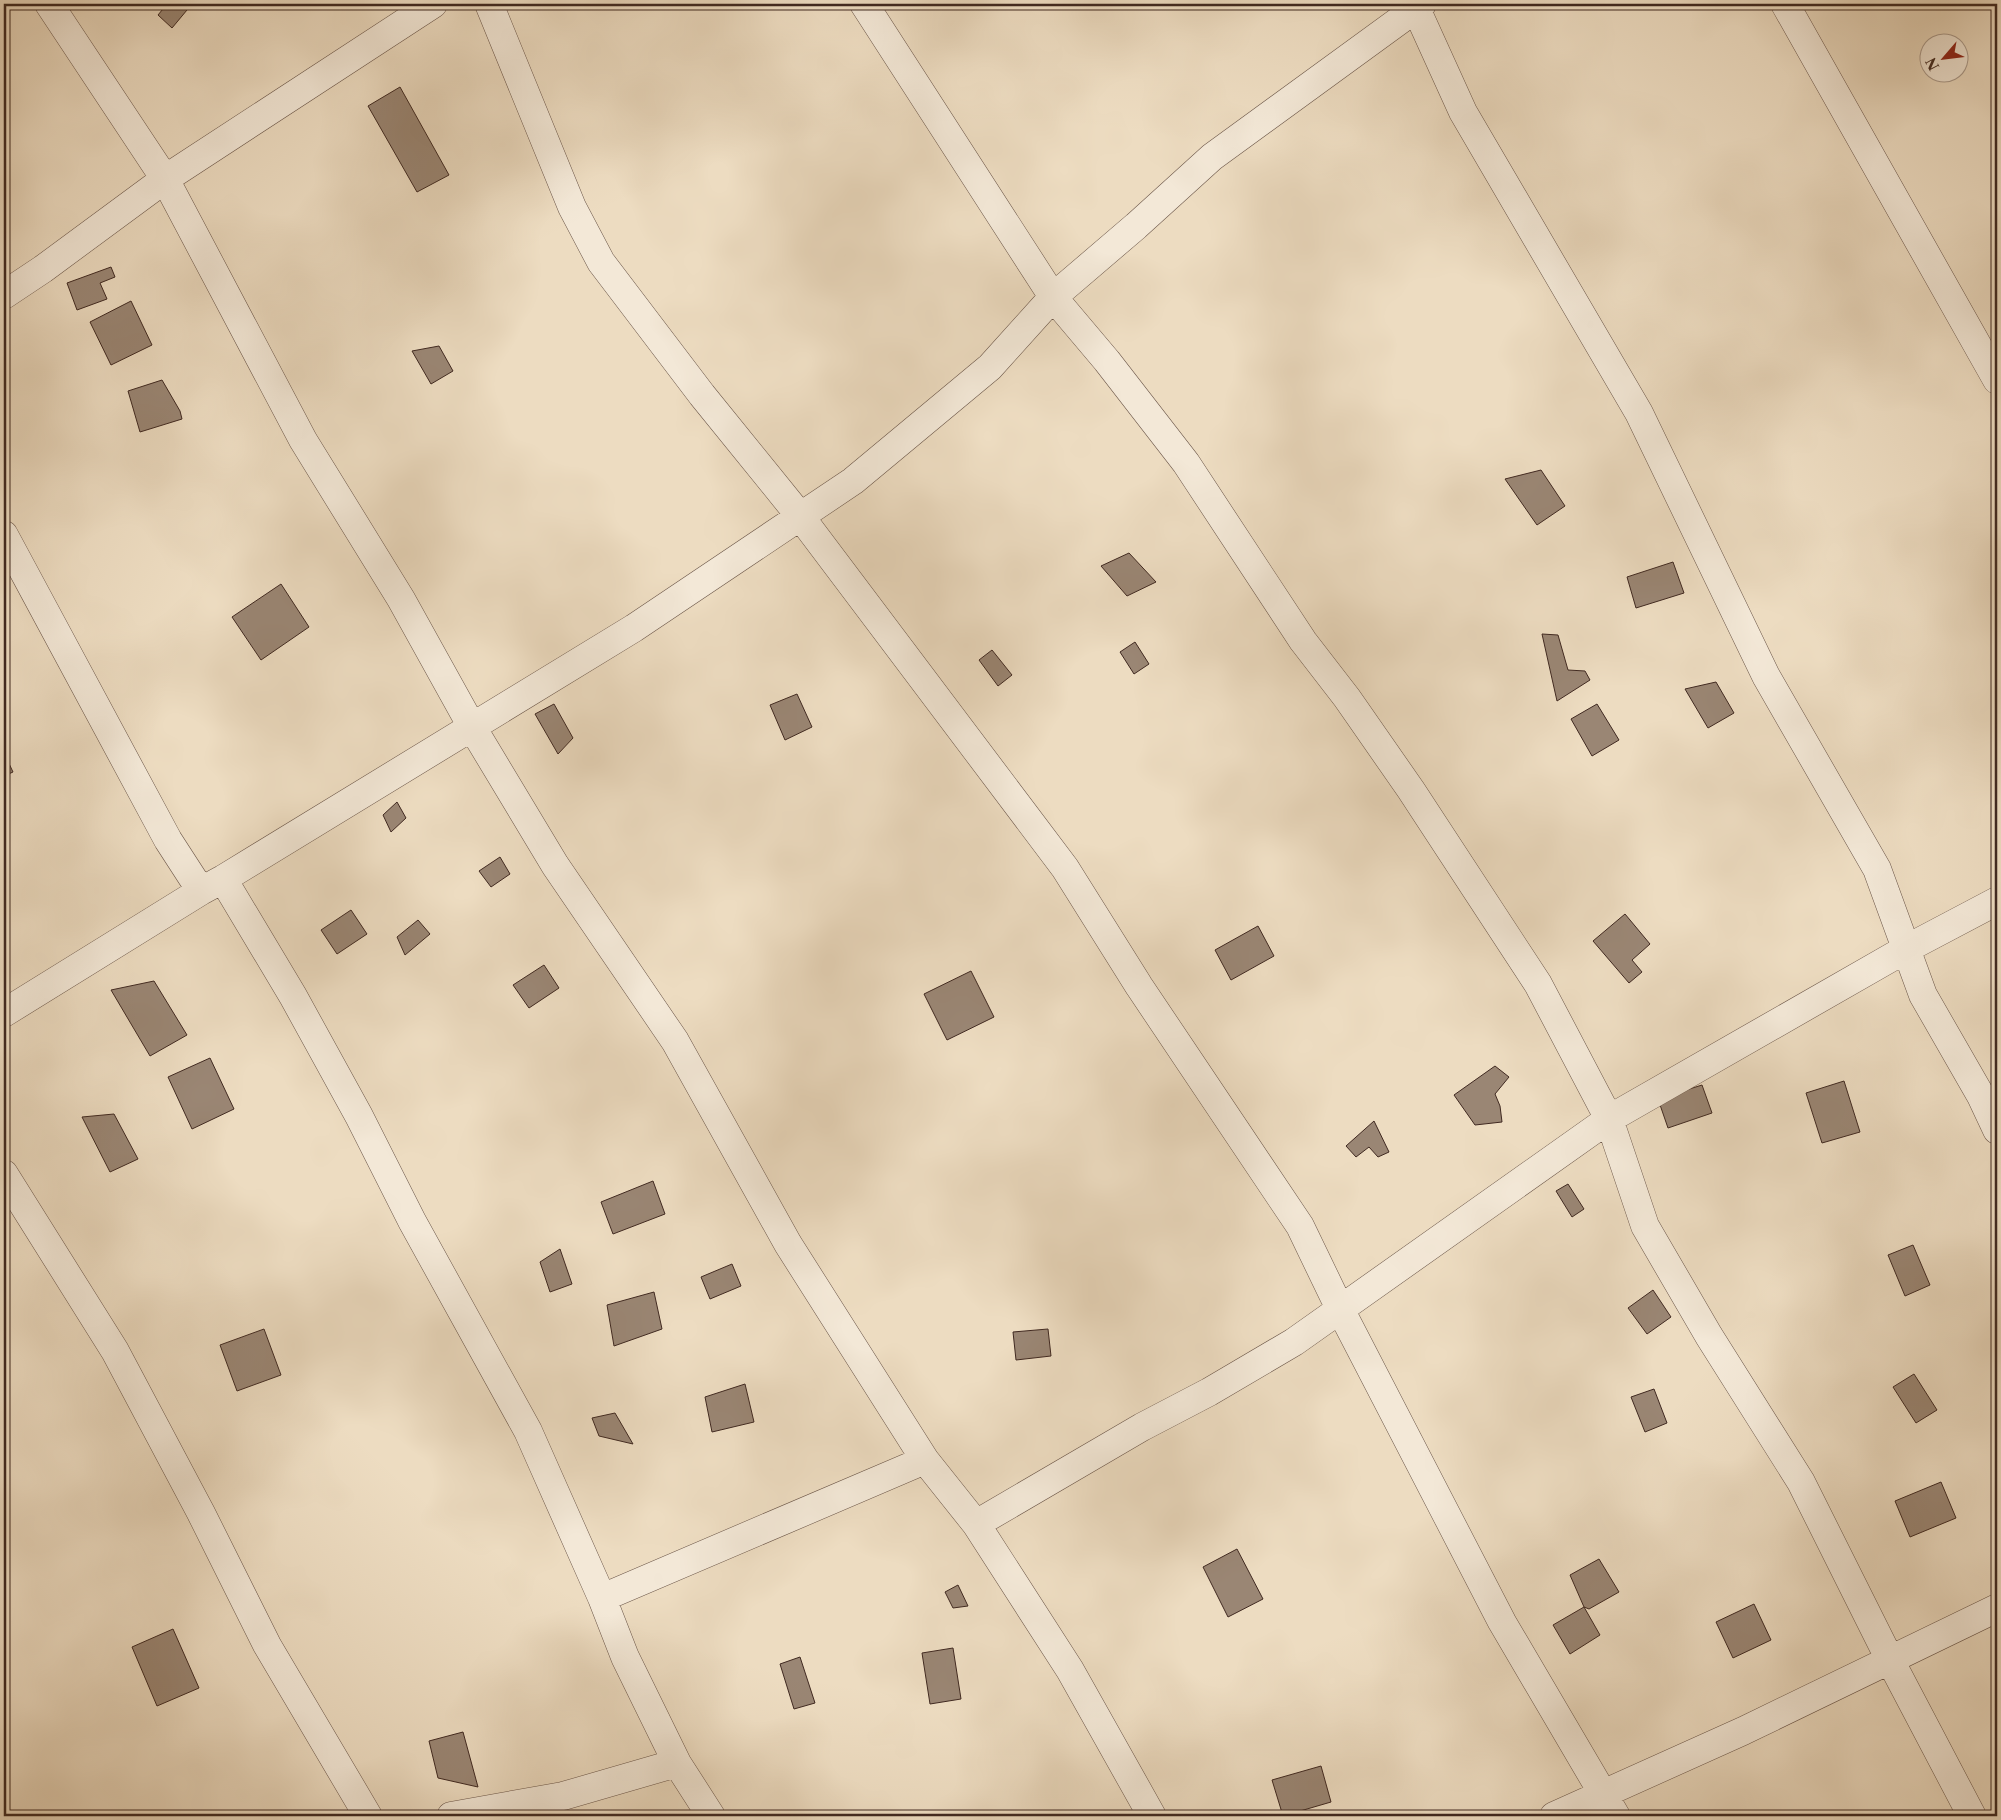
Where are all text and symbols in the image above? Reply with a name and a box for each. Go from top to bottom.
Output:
north arrow [1918,32,1968,82]
text: N [1922,55,1943,74]

